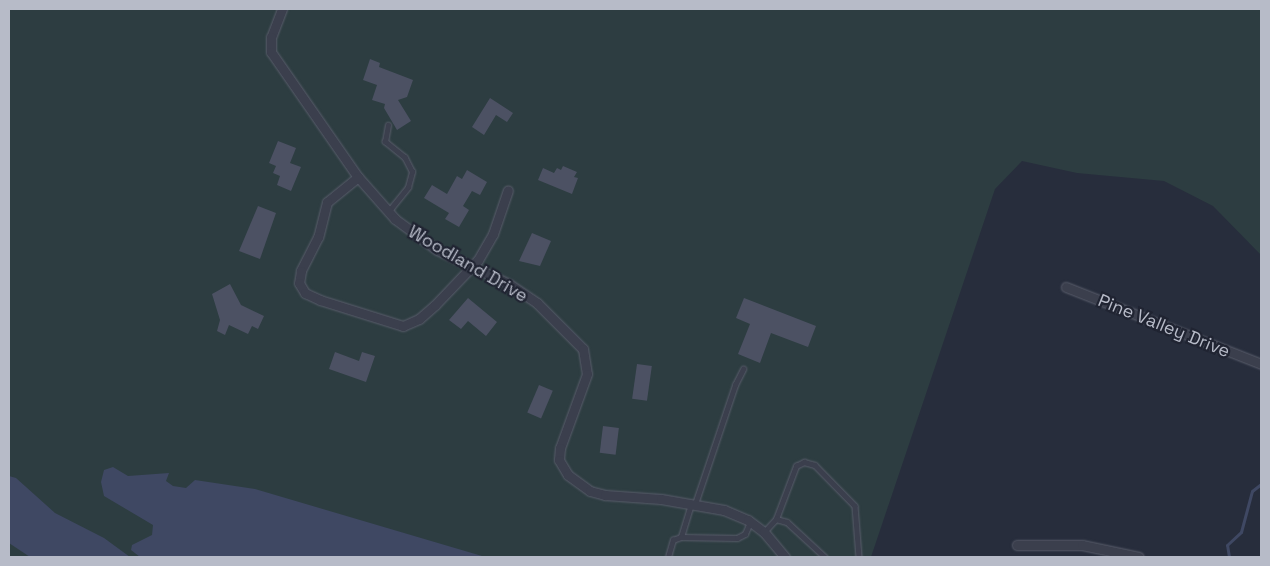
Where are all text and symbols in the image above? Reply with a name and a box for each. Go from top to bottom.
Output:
street label: Woodland Drive [404,221,532,307]
street label: Pine Valley Drive [1095,290,1233,362]

